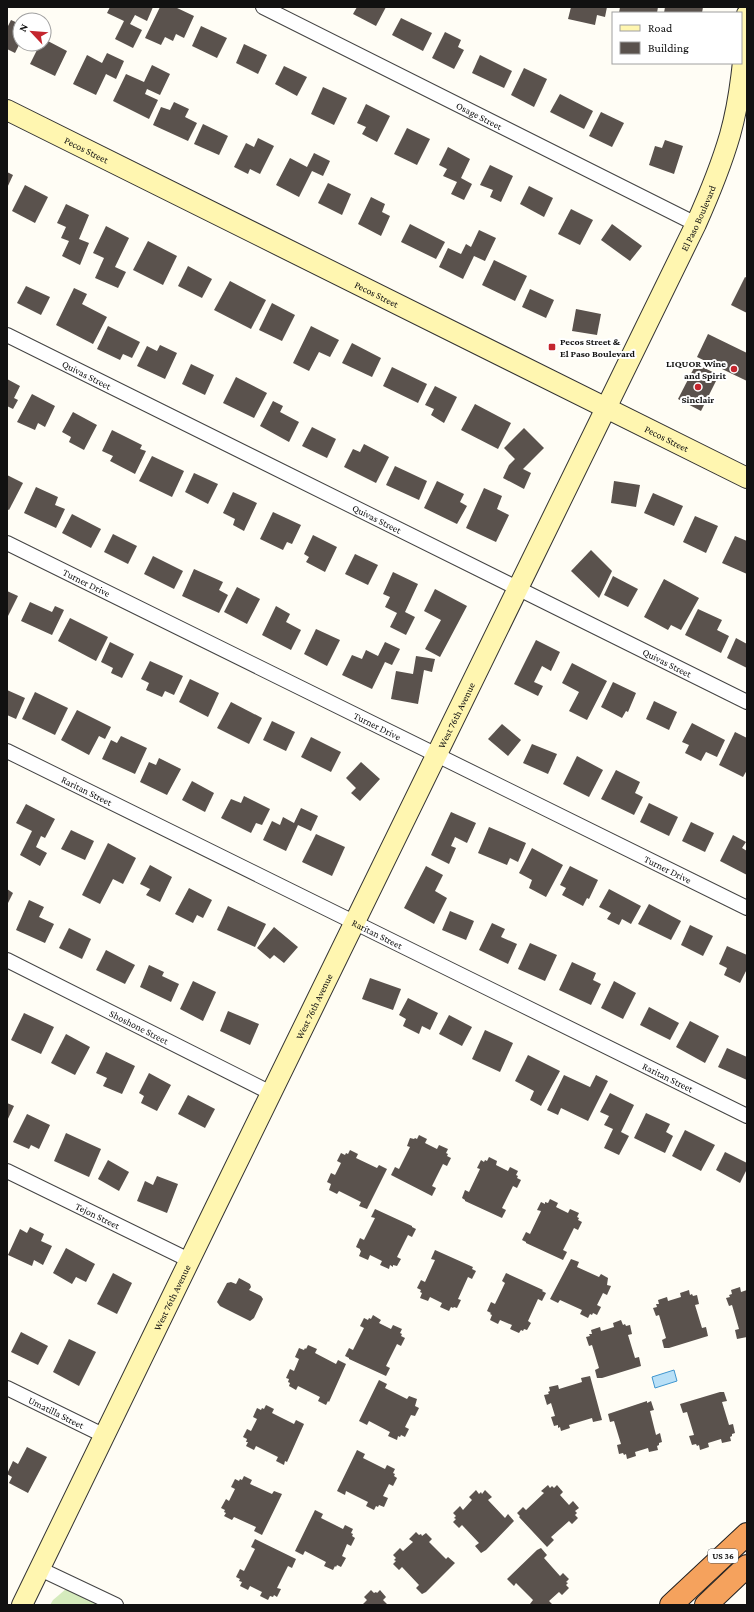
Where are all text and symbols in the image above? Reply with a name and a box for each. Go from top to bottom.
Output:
north arrow [12,12,52,52]
legend [612,12,742,64]
text: N [16,21,30,34]
text: Road [648,21,673,35]
text: Building [648,41,689,55]
street label: Osage Street [455,99,505,132]
street label: Pecos Street [63,134,111,165]
street label: El Paso Boulevard [678,183,718,253]
street label: Pecos Street [353,278,401,310]
place label: Pecos Street & El Paso Boulevard [560,336,636,359]
marker: Pecos Street & El Paso Boulevard [547,342,557,352]
street label: Quivas Street [60,358,114,392]
place label: LIQUOR Wine and Spirit [666,358,726,381]
marker: LIQUOR Wine and Spirit [729,364,739,374]
marker: Sinclair [693,382,703,392]
place label: Sinclair [682,394,714,405]
street label: Pecos Street [643,423,691,454]
street label: Quivas Street [351,502,404,536]
street label: Turner Drive [61,566,113,599]
street label: Quivas Street [641,646,694,679]
street label: West 76th Avenue [435,680,477,750]
street label: Turner Drive [352,709,403,742]
street label: Raritan Street [60,773,114,808]
street label: Turner Drive [643,853,694,886]
street label: Raritan Street [350,917,405,951]
street label: West 76th Avenue [293,971,335,1041]
street label: Shoshone Street [108,1007,171,1046]
street label: Raritan Street [641,1060,696,1094]
street label: Tejon Street [74,1200,122,1231]
street label: West 76th Avenue [151,1262,192,1332]
street label: Umatilla Street [27,1394,87,1431]
road number: US 36 [708,1549,738,1563]

